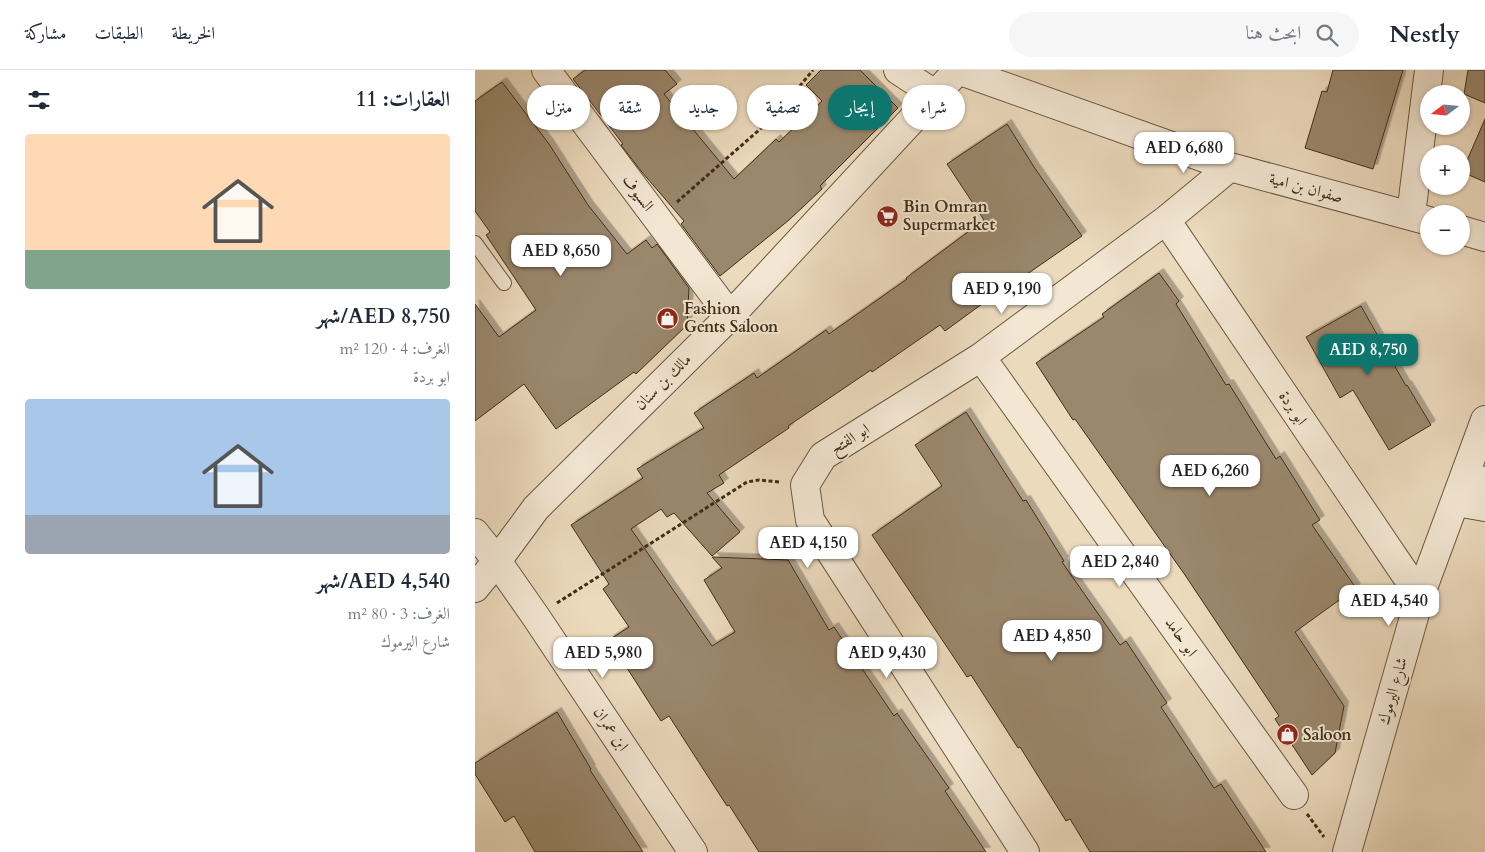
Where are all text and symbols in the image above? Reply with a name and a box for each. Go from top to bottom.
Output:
search box [1009,12,1359,57]
text: Nestly [1389,18,1460,51]
text: ابحث هنا [1246,20,1301,46]
text: مشاركة [25,21,66,46]
text: الطبقات [94,21,143,46]
text: الخريطة [171,21,215,46]
icon: search [1313,21,1341,49]
text: العقارات: 11 [356,85,450,114]
chip: منزل [527,85,590,130]
chip: شقة [600,85,660,130]
chip: جديد [670,85,737,130]
chip: تصفية [747,85,818,130]
chip: إيجار [828,85,892,130]
chip: شراء [902,85,965,130]
north arrow [1420,85,1470,135]
map controls [1420,85,1470,255]
icon: filters [25,86,53,114]
pin: AED 6,680 [1127,132,1241,174]
text: AED 6,680 [1145,137,1223,159]
button: + [1420,145,1470,195]
icon: home [193,166,283,256]
street label: صفوان بن امية [1267,168,1345,208]
street label: السيوف [617,170,659,216]
place label: Bin Omran Supermarket [903,196,995,236]
supermarket icon: Bin Omran Supermarket [875,204,899,228]
button: − [1420,205,1470,255]
pin: AED 8,650 [504,234,618,277]
text: AED 8,650 [522,240,600,262]
pin: AED 9,190 [945,272,1059,315]
text: AED 9,190 [963,278,1041,300]
place label: Fashion Gents Saloon [684,298,779,338]
text: AED 8,750/شهر [316,302,450,331]
shop icon: Fashion Gents Saloon [656,306,680,330]
pin: AED 8,750 [1311,334,1425,376]
text: الغرف: 4 · 120 m² [340,338,450,360]
text: AED 8,750 [1329,339,1407,361]
street label: مالك بن سنان [630,349,696,415]
text: ابو بردة [413,366,450,388]
street label: ابو بردة [1274,386,1312,430]
street label: ابو الفتح [826,418,876,462]
icon: home [193,431,283,521]
pin: AED 6,260 [1153,454,1267,497]
text: AED 6,260 [1171,460,1249,482]
pin: AED 4,150 [751,526,865,569]
text: AED 4,150 [769,532,847,554]
pin: AED 2,840 [1063,546,1177,588]
text: AED 2,840 [1081,551,1159,573]
text: AED 4,540/شهر [316,567,450,596]
pin: AED 4,540 [1332,584,1446,627]
text: AED 4,540 [1350,590,1428,612]
text: الغرف: 3 · 80 m² [348,603,450,625]
street label: ابو حامد [1160,613,1202,661]
pin: AED 4,850 [995,620,1109,662]
text: AED 4,850 [1013,625,1091,647]
text: شارع اليرموك [381,631,450,653]
pin: AED 5,980 [546,636,660,679]
pin: AED 9,430 [830,636,944,679]
text: AED 5,980 [564,642,642,664]
text: AED 9,430 [848,642,926,664]
street label: شارع اليرموك [1373,655,1415,728]
street label: ابن عمران [588,702,634,756]
shop icon: Saloon [1275,723,1299,747]
place label: Saloon [1303,724,1352,746]

